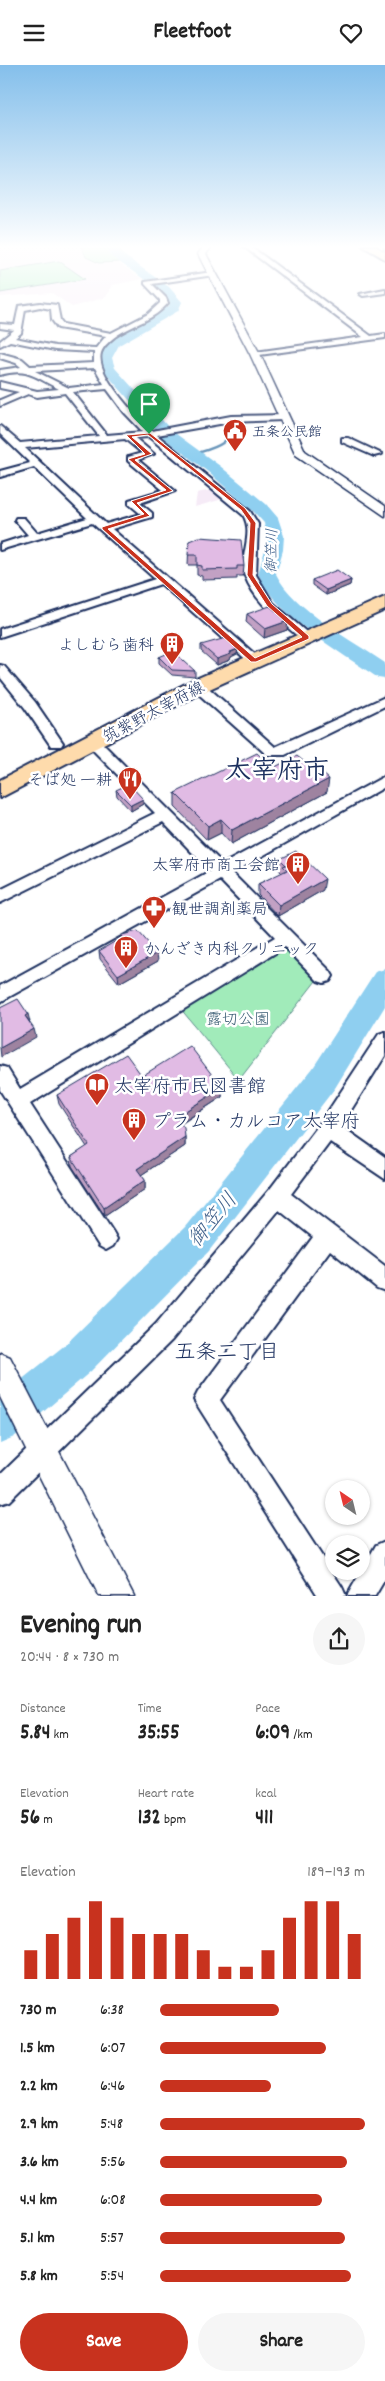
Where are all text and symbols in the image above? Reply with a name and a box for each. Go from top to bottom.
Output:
text: Fleetfoot [154,17,231,48]
icon: menu [20,19,48,47]
icon: heart [337,19,365,47]
pin [128,383,170,434]
icon: arrive [135,390,163,418]
public building icon: 五条公民館 [222,418,248,452]
place label: 五条公民館 [252,423,322,443]
water label: 御笠川 [262,528,284,574]
building icon: よしむら歯科 [159,631,185,665]
place label: よしむら歯科 [58,635,154,658]
street label: 筑紫野太宰府線 [99,677,209,750]
district label: 太宰府市 [225,754,329,791]
restaurant icon: そば処 一耕 [117,766,143,800]
place label: そば処 一耕 [28,770,112,793]
building icon: 太宰府市商工会館 [285,851,311,885]
place label: 太宰府市商工会館 [152,855,280,878]
pharmacy icon: 観世調剤薬局 [141,895,167,929]
place label: 観世調剤薬局 [172,899,268,922]
building icon: かんざき内科クリニック [113,935,139,969]
place label: かんざき内科クリニック [144,939,319,962]
park label: 露切公園 [206,1009,270,1032]
library icon: 太宰府市民図書館 [84,1072,110,1106]
place label: 太宰府市民図書館 [114,1075,266,1102]
building icon: プラム・カルコア太宰府 [121,1107,147,1141]
place label: プラム・カルコア太宰府 [152,1110,360,1137]
water label: 御笠川 [183,1187,246,1255]
district label: 五条二丁目 [175,1339,280,1369]
north arrow [325,1480,370,1525]
map controls [325,1480,370,1580]
button: layers [325,1535,370,1580]
text: Evening run [20,1607,142,1647]
button: share [313,1613,365,1665]
text: 20:44 · 8 × 730 m [20,1646,119,1669]
text: Distance [20,1699,66,1719]
text: Time [138,1699,162,1719]
text: Pace [255,1699,280,1719]
text: 5.84 [20,1719,50,1749]
text: 35:55 [138,1719,180,1749]
text: 6:09 [255,1719,290,1749]
text: km [50,1725,69,1745]
text: /km [290,1725,313,1745]
text: Elevation [20,1784,69,1804]
text: Heart rate [138,1784,194,1804]
text: kcal [255,1784,277,1804]
text: 56 [20,1804,40,1834]
text: 132 [138,1804,161,1834]
text: 411 [255,1804,273,1834]
text: m [40,1810,53,1830]
text: bpm [161,1810,186,1830]
text: Elevation [20,1861,76,1884]
text: 189–193 m [307,1861,365,1884]
text: 730 m [20,1999,57,2022]
text: 6:38 [100,1999,124,2022]
text: 1.5 km [20,2037,55,2060]
text: 6:07 [100,2037,125,2060]
text: 2.2 km [20,2075,58,2098]
text: 6:46 [100,2075,125,2098]
text: 2.9 km [20,2113,58,2136]
text: 5:48 [100,2113,123,2136]
text: 3.6 km [20,2151,59,2174]
text: 5:56 [100,2151,125,2174]
text: 4.4 km [20,2189,57,2212]
text: 6:08 [100,2189,126,2212]
text: 5.1 km [20,2227,55,2250]
text: 5:57 [100,2227,124,2250]
text: 5.8 km [20,2265,58,2288]
text: 5:54 [100,2265,124,2288]
button: Save [20,2313,188,2371]
button: Share [198,2313,365,2371]

